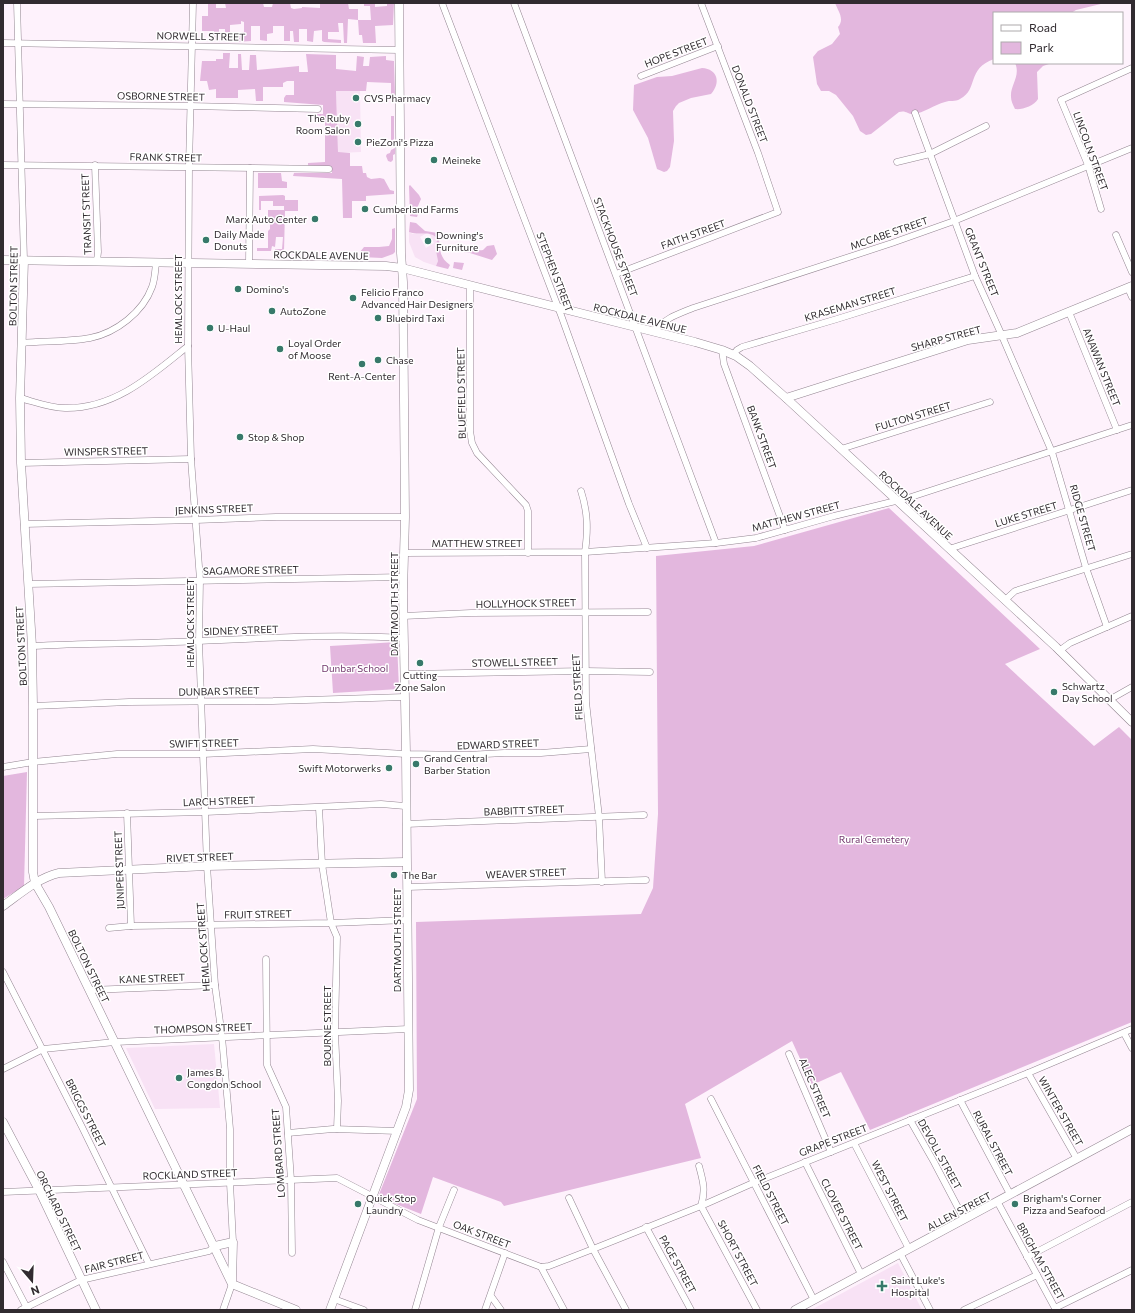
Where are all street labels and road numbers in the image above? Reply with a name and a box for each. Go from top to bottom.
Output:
street label: NORWELL STREET [156,29,246,43]
street label: HOPE STREET [643,34,710,70]
street label: DONALD STREET [730,64,771,145]
street label: OSBORNE STREET [117,89,206,103]
street label: LINCOLN STREET [1071,110,1111,193]
street label: FRANK STREET [130,150,203,164]
street label: TRANSIT STREET [79,172,93,255]
street label: STACKHOUSE STREET [592,196,641,299]
street label: MCCABE STREET [849,214,930,252]
street label: FAITH STREET [659,217,728,251]
street label: GRANT STREET [963,225,1002,299]
street label: STEPHEN STREET [534,230,576,314]
street label: BOLTON STREET [6,245,20,326]
street label: ROCKDALE AVENUE [273,248,369,262]
street label: HEMLOCK STREET [172,254,184,344]
street label: KRASEMAN STREET [803,284,898,324]
street label: ROCKDALE AVENUE [592,301,688,335]
street label: SHARP STREET [910,323,983,353]
street label: ANAWAN STREET [1081,326,1123,409]
street label: BLUEFIELD STREET [454,346,468,439]
street label: FULTON STREET [874,399,953,433]
street label: BANK STREET [745,404,779,471]
street label: WINSPER STREET [64,444,149,458]
street label: ROCKDALE AVENUE [877,468,955,542]
street label: RIDGE STREET [1068,483,1098,553]
street label: MATTHEW STREET [750,498,842,534]
street label: LUKE STREET [993,499,1059,529]
street label: JENKINS STREET [175,502,254,516]
street label: MATTHEW STREET [431,537,523,549]
street label: DARTMOUTH STREET [388,551,400,656]
street label: SAGAMORE STREET [203,563,300,577]
street label: HEMLOCK STREET [184,578,196,668]
street label: HOLLYHOCK STREET [475,596,577,610]
street label: BOLTON STREET [13,605,29,686]
street label: SIDNEY STREET [203,623,279,637]
street label: FIELD STREET [569,653,585,721]
street label: STOWELL STREET [472,655,559,669]
street label: DUNBAR STREET [178,684,260,698]
street label: SWIFT STREET [169,736,240,750]
street label: EDWARD STREET [457,737,540,751]
street label: LARCH STREET [183,794,256,808]
street label: BABBITT STREET [483,803,565,817]
street label: JUNIPER STREET [112,830,126,909]
street label: RIVET STREET [166,850,235,864]
street label: WEAVER STREET [485,866,567,880]
street label: DARTMOUTH STREET [391,887,403,992]
street label: HEMLOCK STREET [194,901,212,992]
street label: FRUIT STREET [224,907,293,921]
street label: BOLTON STREET [66,927,112,1005]
street label: KANE STREET [119,971,186,985]
street label: BOURNE STREET [321,985,333,1067]
street label: THOMPSON STREET [154,1020,253,1036]
street label: ALEC STREET [797,1056,833,1121]
street label: WINTER STREET [1036,1074,1086,1149]
street label: BRIGGS STREET [64,1077,109,1150]
street label: LOMBARD STREET [269,1107,287,1198]
street label: RURAL STREET [971,1108,1016,1178]
street label: DEVOLL STREET [916,1117,965,1192]
street label: GRAPE STREET [797,1121,869,1159]
street label: WEST STREET [869,1158,911,1224]
street label: FIELD STREET [751,1163,792,1228]
street label: ROCKLAND STREET [142,1166,238,1182]
street label: ORCHARD STREET [34,1168,84,1254]
street label: CLOVER STREET [819,1176,866,1252]
street label: ALLEN STREET [925,1189,994,1233]
street label: OAK STREET [452,1218,513,1251]
street label: SHORT STREET [715,1218,761,1289]
street label: BRIGHAM STREET [1015,1220,1067,1302]
street label: PAGE STREET [657,1233,699,1296]
street label: FAIR STREET [83,1249,146,1275]

